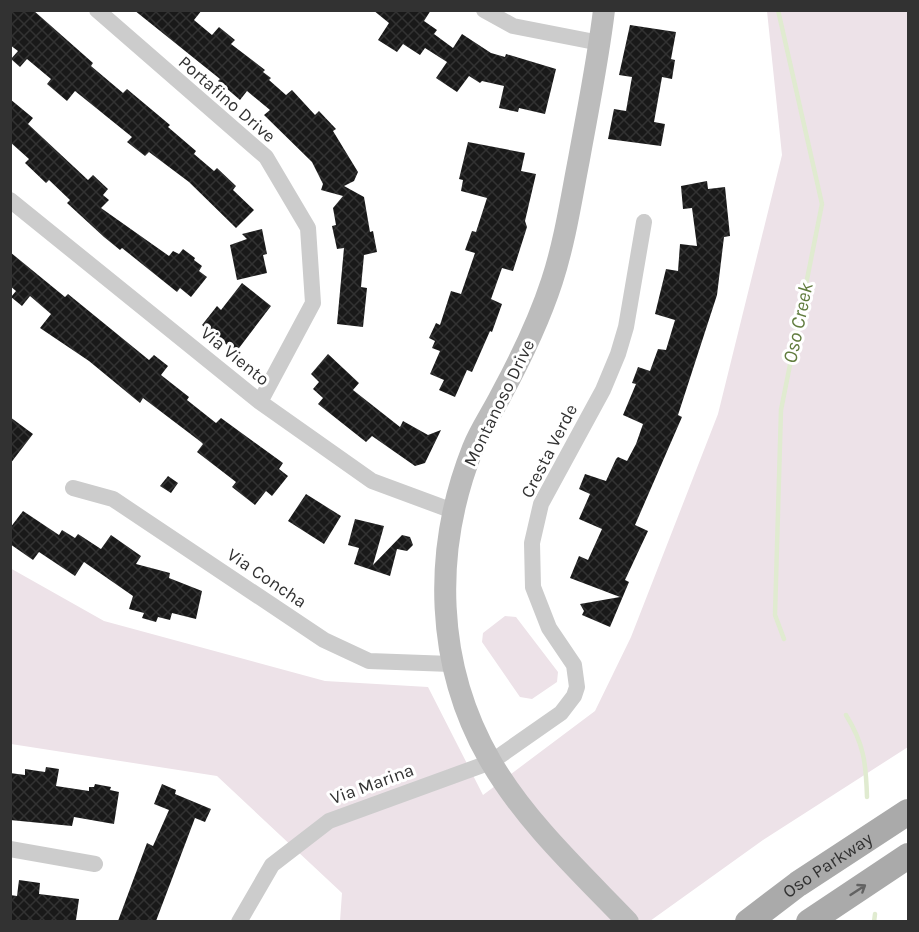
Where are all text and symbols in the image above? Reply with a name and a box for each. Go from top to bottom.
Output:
street label: Portafino Drive [174,51,280,147]
water label: Oso Creek [778,280,818,365]
street label: Via Viento [196,322,274,390]
street label: Montanoso Drive [459,336,539,470]
street label: Cresta Verde [516,400,582,502]
street label: Via Concha [223,543,311,613]
street label: Via Marina [327,759,417,809]
street label: Oso Parkway [778,827,877,903]
one-way arrow [849,883,866,895]

